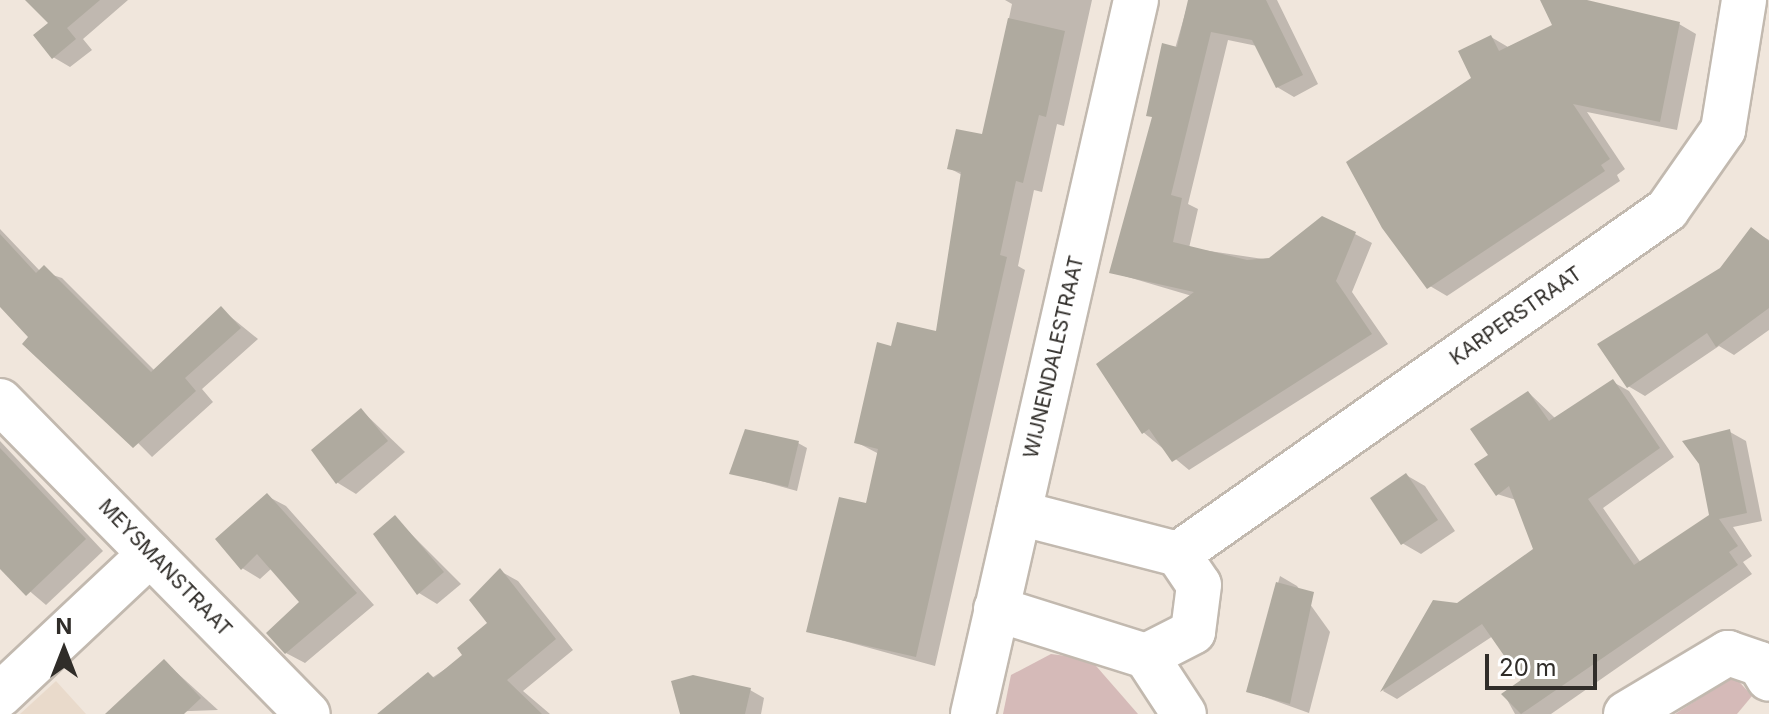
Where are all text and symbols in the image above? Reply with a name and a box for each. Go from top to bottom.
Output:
street label: WIJNENDALESTRAAT [1019,253,1089,461]
street label: KARPERSTRAAT [1445,262,1587,370]
street label: MEYSMANSTRAAT [93,495,237,641]
north arrow [24,610,104,690]
text: N [56,613,72,639]
scale bar [1489,638,1601,688]
text: 20 m [1499,653,1557,682]

